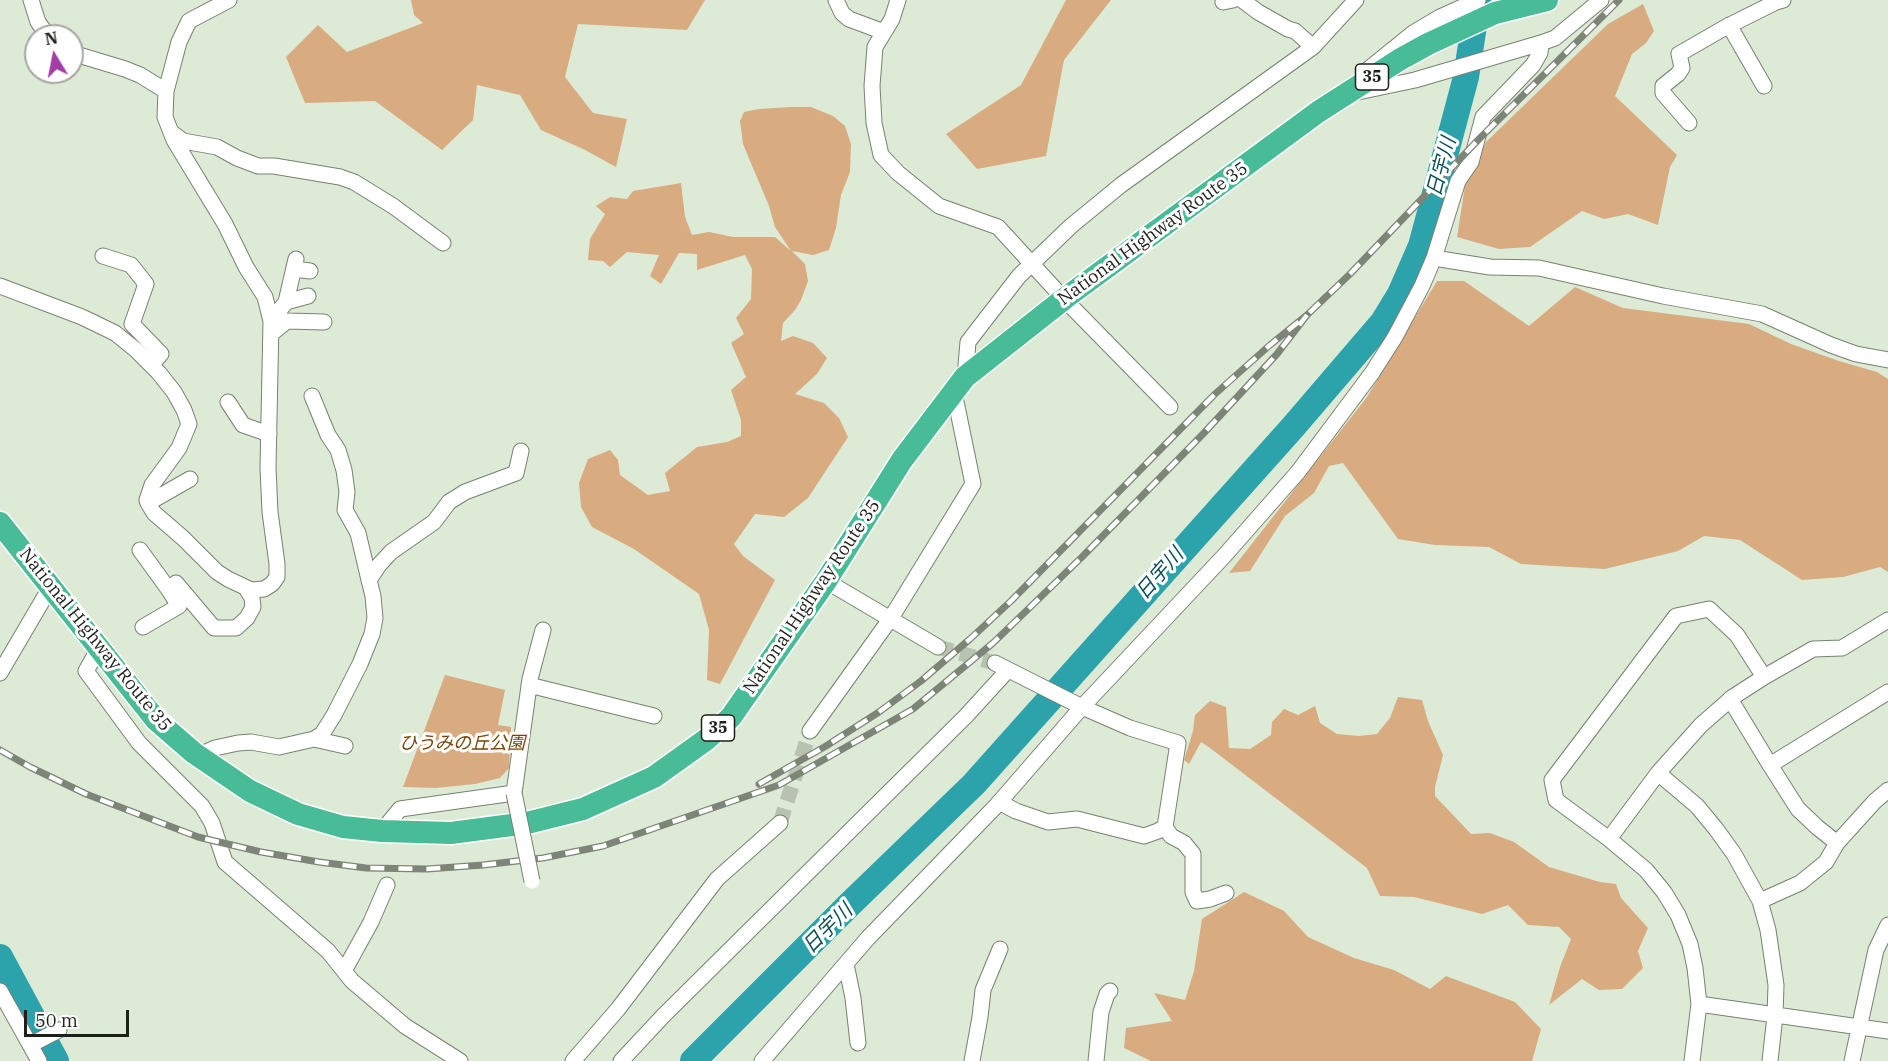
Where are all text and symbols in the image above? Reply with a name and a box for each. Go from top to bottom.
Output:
north arrow [24,24,84,84]
text: N [43,27,59,49]
road number: 35 [1356,64,1388,90]
water label: 日宇川 [1423,135,1461,199]
street label: National Highway Route 35 [1054,158,1252,310]
street label: National Highway Route 35 [739,496,885,698]
water label: 日宇川 [1131,543,1189,605]
street label: National Highway Route 35 [14,544,176,736]
road number: 35 [702,715,734,741]
park label: ひうみの丘公園 [399,733,525,755]
water label: 日宇川 [798,899,858,959]
scale bar [27,998,132,1036]
text: 50 m [35,1009,78,1032]

